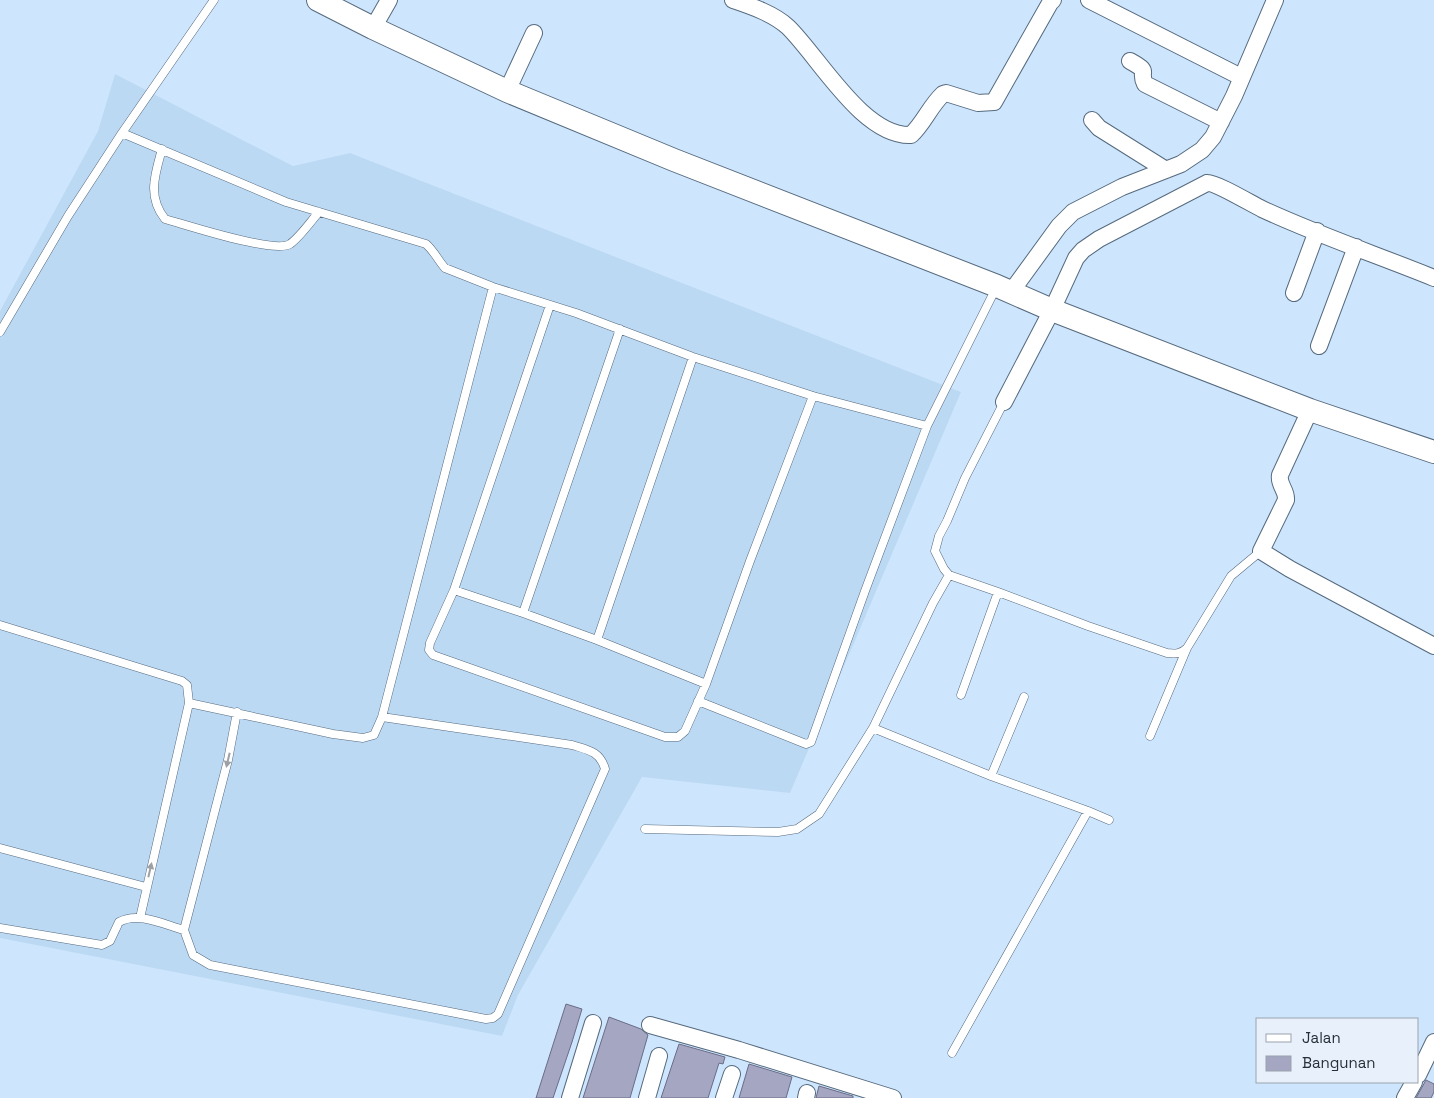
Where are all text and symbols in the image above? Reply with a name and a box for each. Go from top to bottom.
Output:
one-way arrow [223,753,231,769]
one-way arrow [146,863,154,878]
legend [1256,1018,1419,1083]
text: Jalan [1302,1028,1341,1047]
text: Bangunan [1302,1053,1376,1072]

